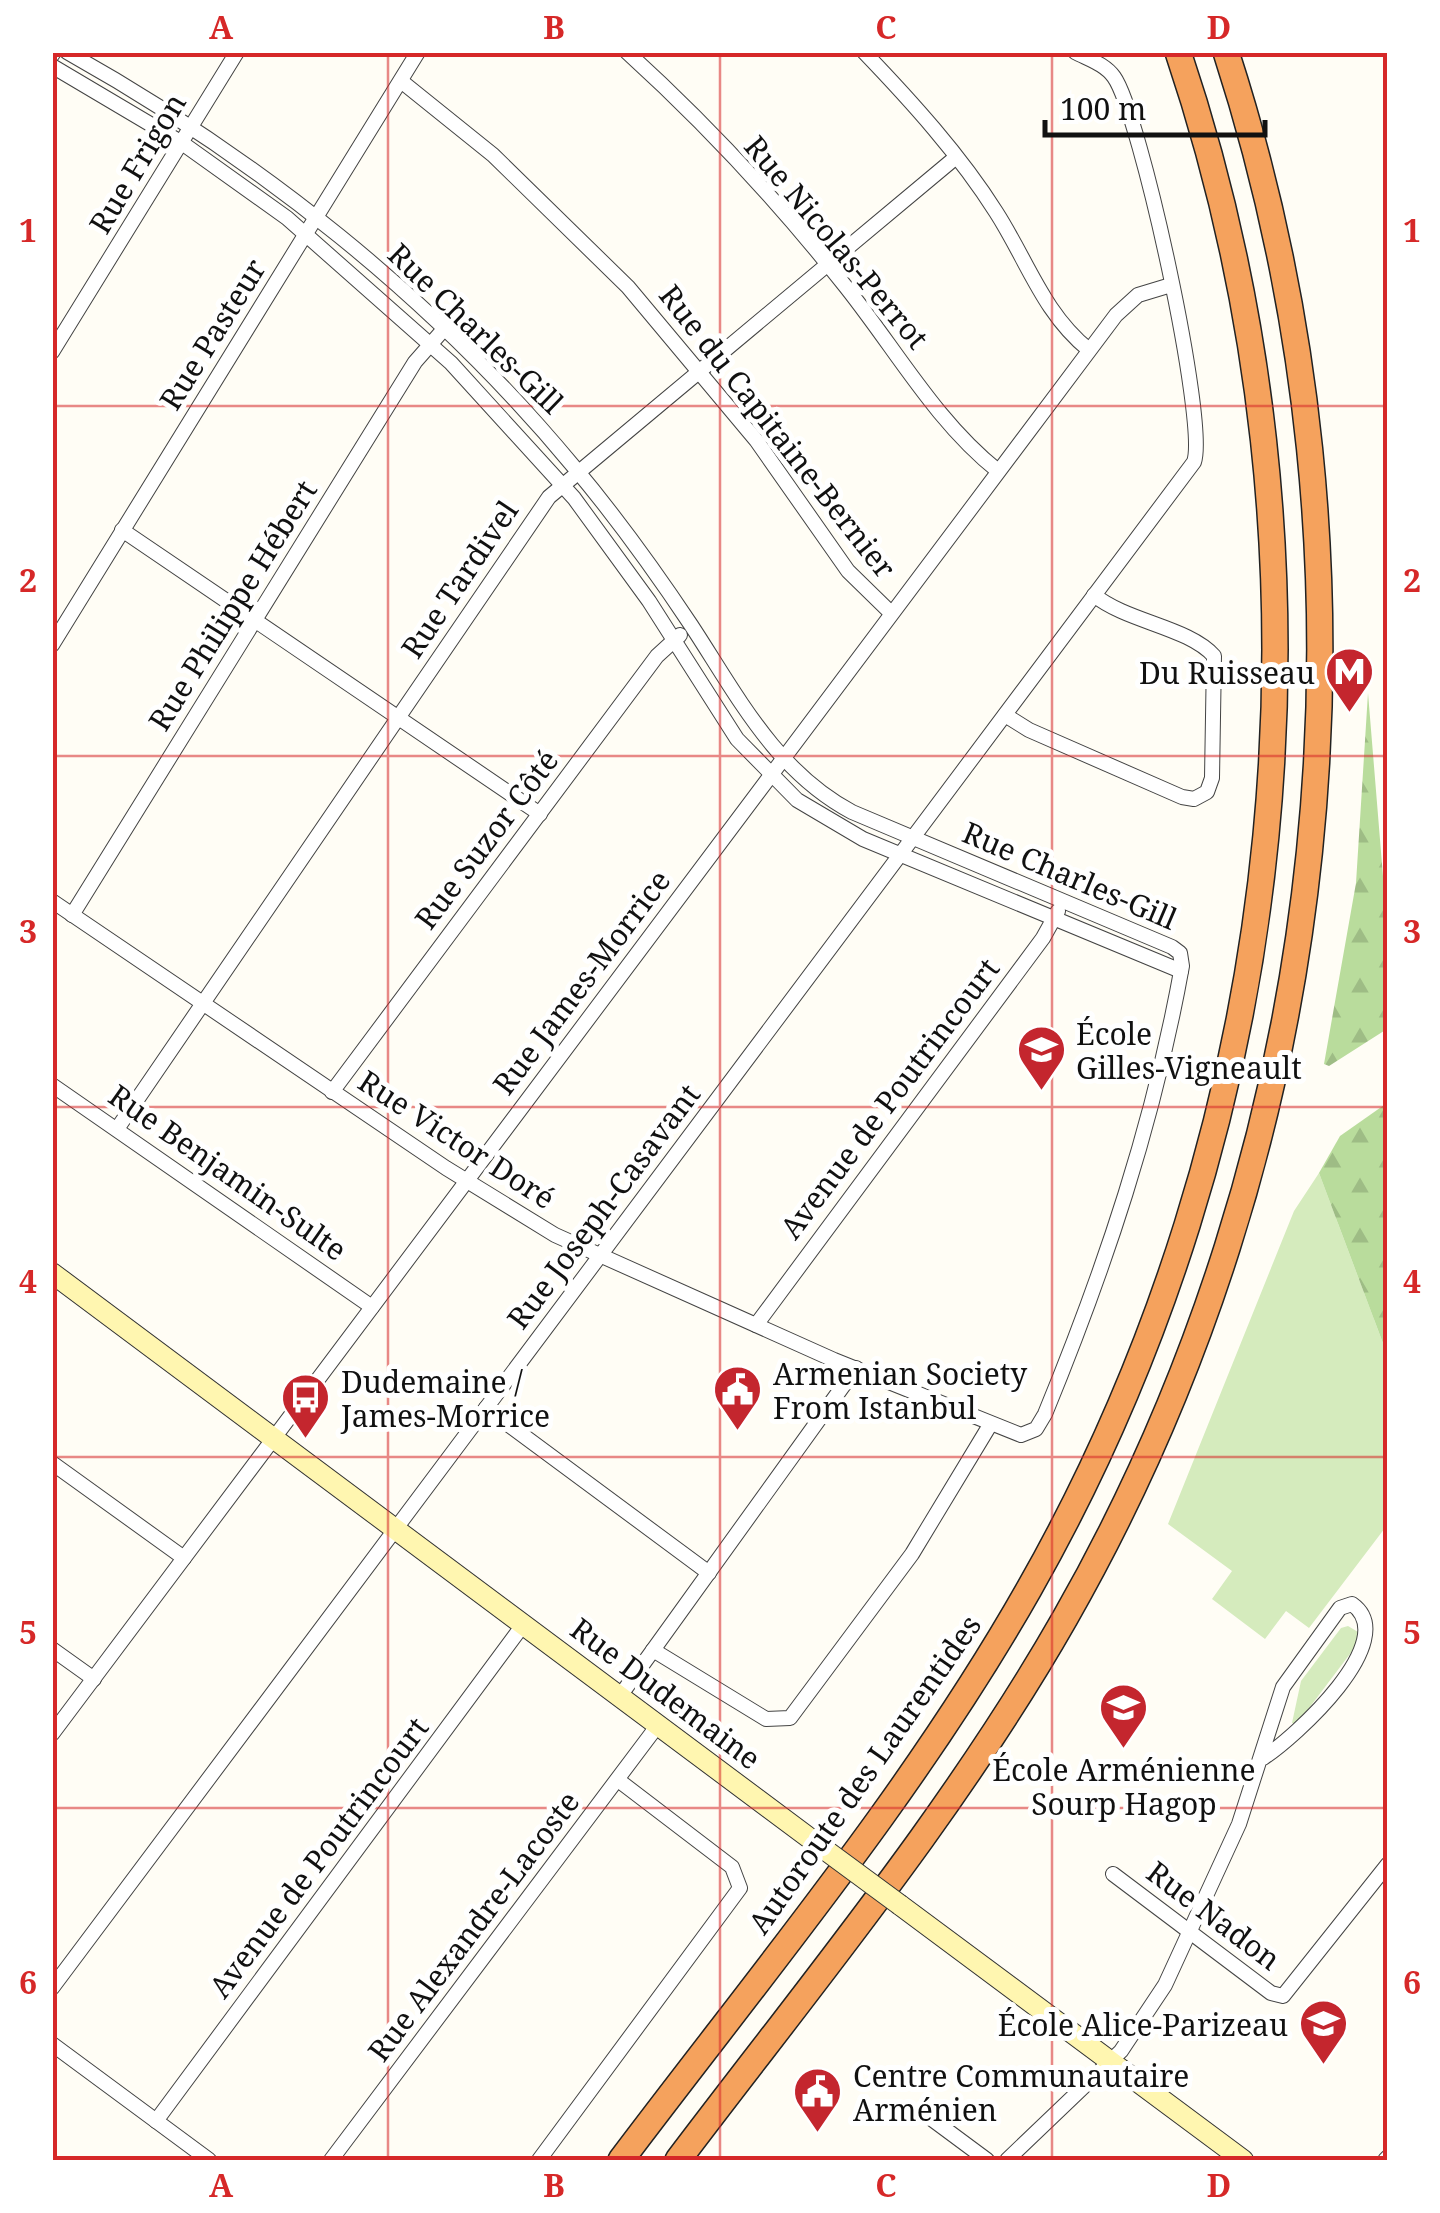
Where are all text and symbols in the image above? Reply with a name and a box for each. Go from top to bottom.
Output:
text: A [209,5,234,48]
text: B [543,5,565,48]
text: C [875,5,897,48]
text: D [1207,5,1231,48]
scale bar [1045,75,1265,137]
street label: Rue Frigon [79,85,195,241]
text: 100 m [1060,88,1146,129]
street label: Rue Nicolas-Perrot [736,127,938,357]
text: 1 [19,208,37,251]
text: 1 [1403,208,1421,251]
street label: Rue Charles-Gill [379,234,573,422]
street label: Rue Pasteur [149,251,275,417]
street label: Rue du Capitaine-Bernier [650,276,906,586]
street label: Rue Philippe Hébert [138,472,326,738]
street label: Rue Tardivel [391,492,527,666]
text: 2 [19,558,37,601]
text: 2 [1403,558,1421,601]
metro station icon: Du Ruisseau [1324,646,1376,714]
place label: Du Ruisseau [1139,652,1315,693]
street label: Rue Suzor Côté [405,741,567,937]
street label: Rue Charles-Gill [957,811,1183,939]
street label: Rue James-Morrice [483,861,679,1103]
text: 3 [19,909,37,952]
text: 3 [1403,909,1421,952]
street label: Avenue de Poutrincourt [770,949,1008,1247]
place label: École Gilles-Vigneault [1076,1013,1302,1088]
school or university icon: École Gilles-Vigneault [1015,1024,1067,1092]
street label: Rue Victor Doré [351,1060,563,1218]
street label: Rue Benjamin-Sulte [101,1075,355,1269]
street label: Rue Joseph-Casavant [497,1075,709,1337]
text: 4 [19,1259,37,1302]
text: 4 [1403,1259,1421,1302]
place label: Armenian Society From Istanbul [773,1353,1027,1428]
place label: Dudemaine / James-Morrice [340,1361,550,1436]
public building icon: Armenian Society From Istanbul [712,1364,764,1432]
bus stop icon: Dudemaine / James-Morrice [280,1372,332,1440]
street label: Autoroute des Laurentides [738,1606,990,1942]
street label: Rue Dudemaine [563,1608,769,1778]
text: 5 [19,1610,37,1653]
text: 5 [1403,1610,1421,1653]
school or university icon: École Arménienne Sourp Hagop [1098,1682,1150,1750]
street label: Avenue de Poutrincourt [199,1708,437,2006]
place label: École Arménienne Sourp Hagop [992,1749,1256,1824]
street label: Rue Alexandre-Lacoste [358,1783,588,2069]
street label: Rue Nadon [1139,1851,1289,1979]
text: 6 [19,1960,37,2003]
text: 6 [1403,1960,1421,2003]
school or university icon: École Alice-Parizeau [1297,1998,1349,2066]
place label: École Alice-Parizeau [998,2004,1288,2045]
place label: Centre Communautaire Arménien [853,2055,1189,2130]
public building icon: Centre Communautaire Arménien [792,2066,844,2134]
text: A [209,2163,234,2206]
text: B [543,2163,565,2206]
text: C [875,2163,897,2206]
text: D [1207,2163,1231,2206]

